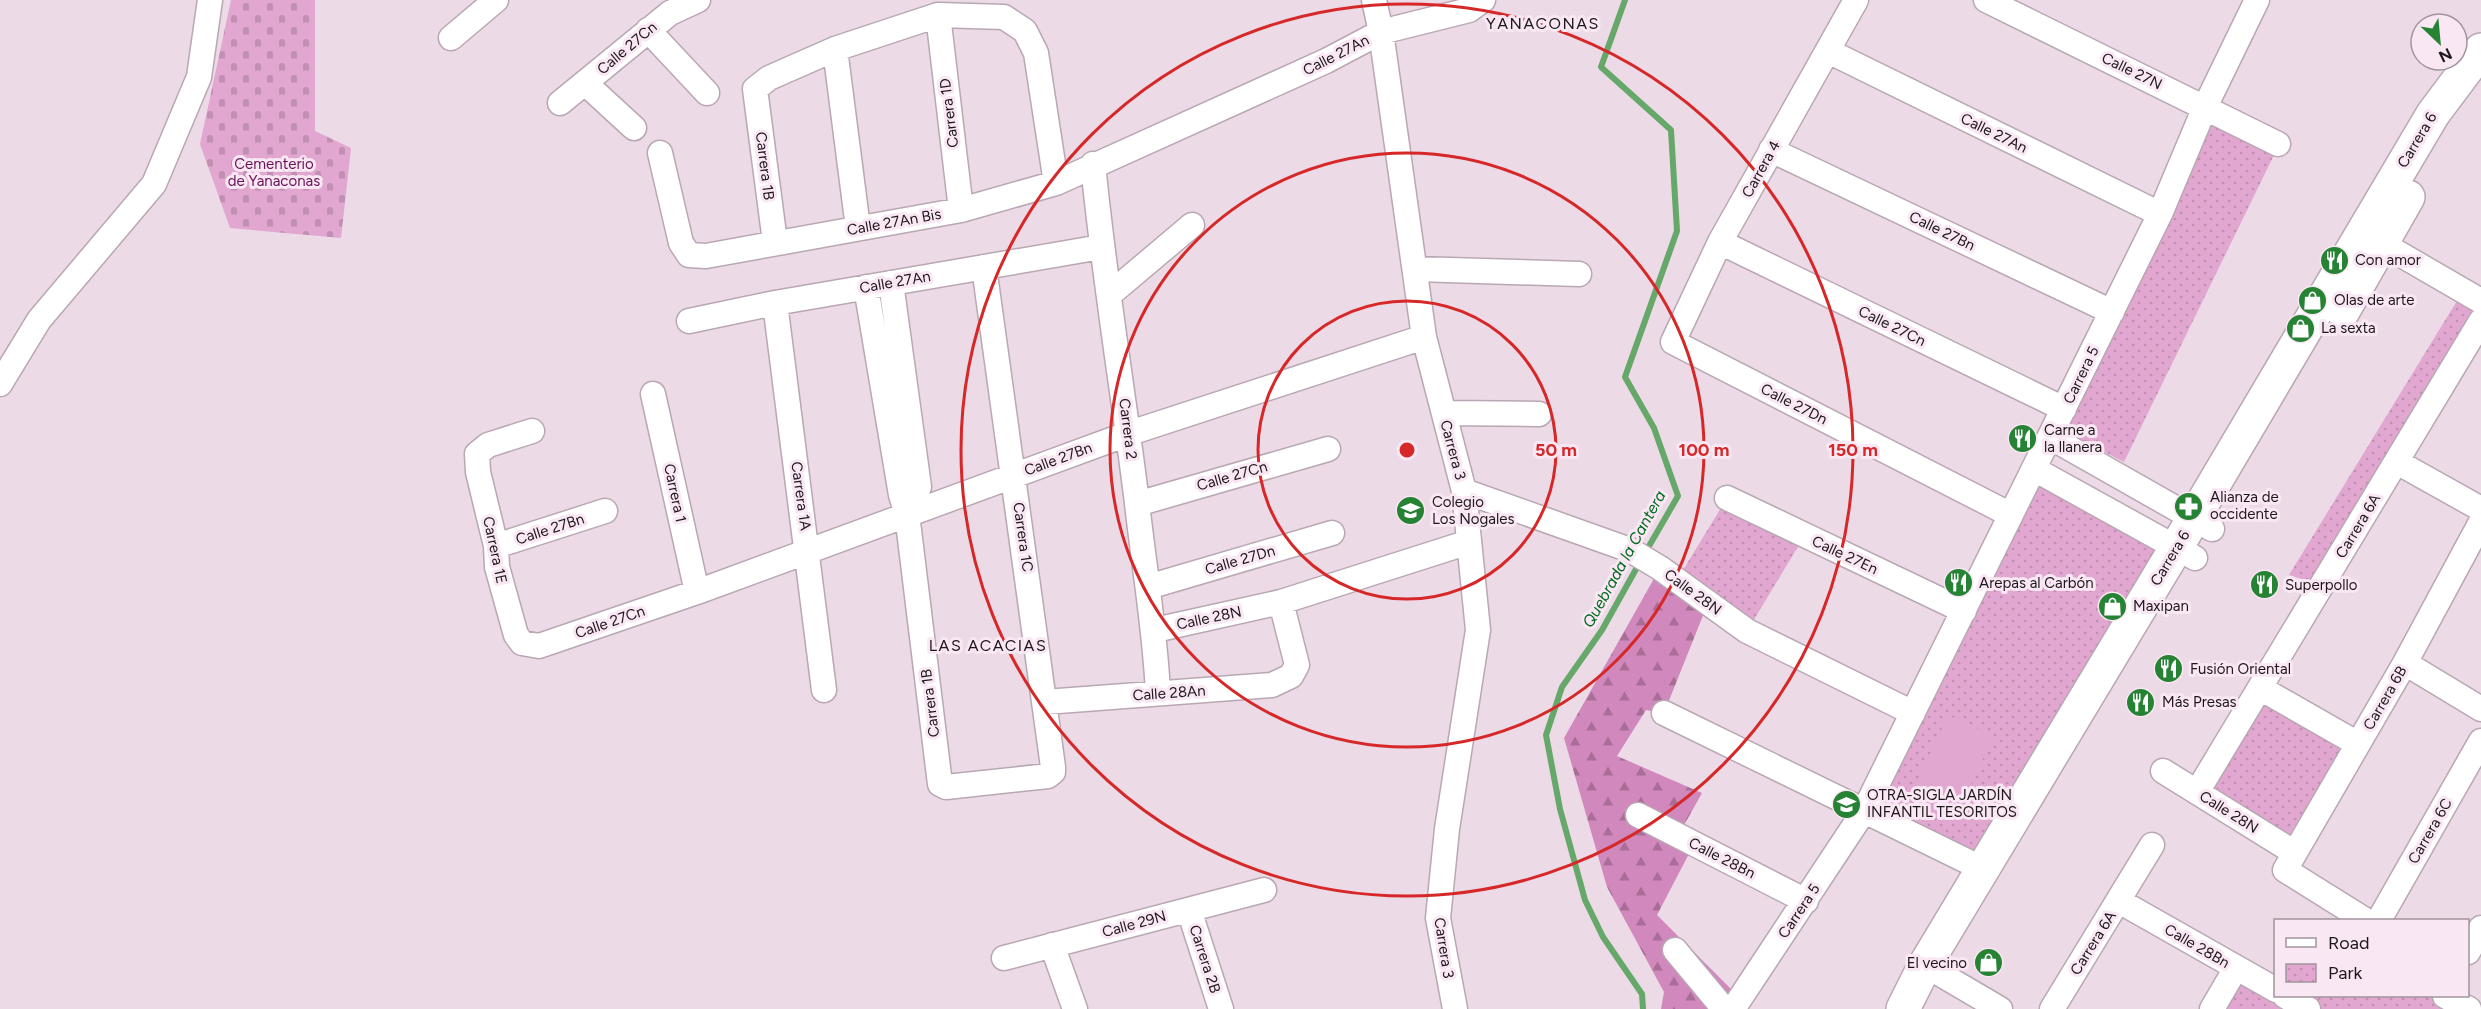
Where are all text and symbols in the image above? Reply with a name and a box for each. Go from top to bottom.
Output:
north arrow [2409,12,2469,72]
district label: YANACONAS [1486,14,1600,33]
street label: Calle 27Cn [593,18,661,78]
street label: Calle 27An [1300,31,1372,79]
text: N [2436,44,2455,66]
street label: Calle 27N [2099,49,2165,93]
street label: Carrera 1D [936,77,962,149]
street label: Carrera 6 [2393,108,2441,171]
street label: Calle 27An [1958,109,2030,157]
street label: Carrera 1B [752,131,778,201]
street label: Carrera 4 [1738,137,1784,201]
park label: Cementerio de Yanaconas [228,155,320,190]
street label: Calle 27An Bis [846,205,942,239]
street label: Calle 27Bn [1906,207,1978,255]
restaurant icon: Con amor [2318,244,2350,276]
place label: Con amor [2355,251,2421,269]
street label: Calle 27An [858,267,932,297]
shop icon: Olas de arte [2297,284,2329,316]
place label: Olas de arte [2334,291,2415,309]
street label: Calle 27Cn [1855,302,1929,350]
shop icon: La sexta [2284,312,2316,344]
place label: La sexta [2321,319,2376,337]
street label: Carrera 5 [2059,343,2103,407]
street label: Calle 27Dn [1758,380,1830,428]
street label: Carrera 2 [1115,397,1141,461]
street label: Carrera 3 [1436,418,1470,482]
place label: Carne a la llanera [2044,421,2102,456]
restaurant icon: Carne a la llanera [2007,423,2039,455]
street label: Calle 27Bn [1022,438,1094,480]
text: 50 m [1535,439,1577,461]
text: 100 m [1679,439,1729,461]
text: 150 m [1828,439,1878,461]
centre of rings [1397,440,1417,460]
street label: Calle 27Cn [1195,457,1269,495]
street label: Carrera 1A [787,460,815,532]
street label: Carrera 1 [660,462,690,524]
water label: Quebrada la Cantera [1578,487,1670,631]
place label: Alianza de occidente [2210,488,2279,523]
pharmacy icon: Alianza de occidente [2173,490,2205,522]
street label: Carrera 6A [2332,491,2384,561]
place label: Colegio Los Nogales [1432,493,1514,528]
school or university icon: Colegio Los Nogales [1395,495,1427,527]
street label: Carrera 1C [1009,501,1037,573]
street label: Calle 27Bn [513,509,587,549]
street label: Carrera 1E [479,515,511,585]
street label: Carrera 6 [2146,526,2194,589]
street label: Calle 27En [1809,532,1881,578]
street label: Calle 27Dn [1203,541,1277,579]
street label: Calle 28N [1661,565,1725,619]
restaurant icon: Arepas al Carbón [1942,567,1974,599]
restaurant icon: Superpollo [2248,569,2280,601]
place label: Arepas al Carbón [1979,574,2094,592]
place label: Superpollo [2285,576,2358,594]
shop icon: Maxipan [2096,590,2128,622]
place label: Maxipan [2133,597,2189,615]
street label: Calle 27Cn [573,602,647,642]
street label: Calle 28N [1175,602,1243,634]
district label: LAS ACACIAS [929,636,1047,655]
restaurant icon: Fusión Oriental [2153,653,2185,685]
place label: Fusión Oriental [2190,660,2291,678]
street label: Carrera 6B [2359,663,2411,733]
street label: Carrera 1B [917,668,943,738]
street label: Calle 28An [1132,681,1206,705]
restaurant icon: Más Presas [2125,686,2157,718]
place label: Más Presas [2162,693,2237,711]
place label: OTRA-SIGLA JARDÍN INFANTIL TESORITOS [1867,786,2017,821]
street label: Calle 28N [2196,787,2262,837]
school or university icon: OTRA-SIGLA JARDÍN INFANTIL TESORITOS [1830,788,1862,820]
street label: Carrera 6C [2404,795,2456,867]
street label: Calle 28Bn [1686,834,1758,882]
street label: Carrera 5 [1774,880,1824,942]
street label: Calle 29N [1100,907,1168,941]
street label: Carrera 6A [2066,908,2120,978]
street label: Carrera 3 [1430,916,1458,980]
legend [2274,919,2469,997]
street label: Calle 28Bn [2161,920,2233,972]
street label: Carrera 2B [1186,923,1224,995]
text: Road [2328,932,2369,954]
shop icon: El vecino [1972,947,2004,979]
place label: El vecino [1907,954,1967,972]
text: Park [2328,962,2363,984]

